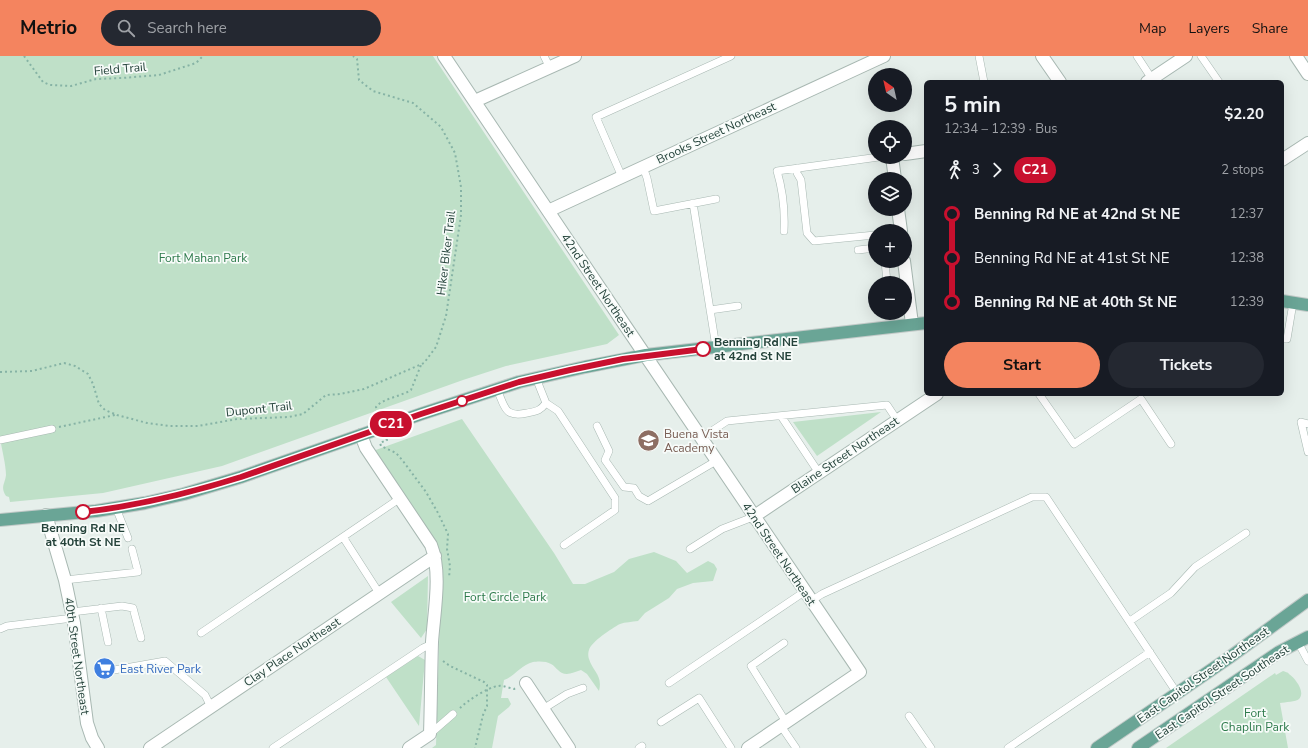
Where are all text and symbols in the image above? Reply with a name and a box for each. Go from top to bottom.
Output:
search box [101,10,381,46]
text: Metrio [20,15,77,41]
icon: search [115,17,137,39]
text: Search here [147,18,227,38]
text: Map [1139,19,1166,38]
text: Layers [1188,19,1230,38]
text: Share [1252,19,1288,38]
street label: Field Trail [93,59,147,79]
north arrow [868,68,912,112]
map controls [868,68,912,320]
text: 5 min [944,90,1001,120]
street label: Brooks Street Northeast [654,98,779,168]
text: $2.20 [1224,104,1264,124]
button: locate [868,120,912,164]
text: 12:34 – 12:39 · Bus [944,120,1058,138]
icon: walk [944,159,966,181]
icon: forward [986,159,1008,181]
text: C21 [1022,160,1048,179]
text: 3 [972,161,980,179]
text: 2 stops [1221,161,1264,179]
button: layers [868,172,912,216]
text: Benning Rd NE at 42nd St NE [974,204,1180,224]
text: 12:37 [1230,205,1264,223]
street label: Hiker Biker Trail [433,209,459,296]
button: + [868,224,912,268]
street label: 42nd Street Northeast [558,230,639,340]
text: Benning Rd NE at 41st St NE [974,248,1169,268]
text: 12:38 [1230,249,1264,267]
park label: Fort Mahan Park [159,250,248,266]
button: − [868,276,912,320]
text: Benning Rd NE at 40th St NE [974,292,1177,312]
text: 12:39 [1230,293,1264,311]
place label: Benning Rd NE at 42nd St NE [714,334,798,364]
marker: Benning Rd NE at 42nd St NE [695,341,711,357]
button: Start [944,342,1100,388]
button: Tickets [1108,342,1264,388]
unlabelled marker [456,395,468,407]
street label: Dupont Trail [225,398,293,420]
line badge: C21 [368,411,414,437]
street label: Blaine Street Northeast [788,412,903,497]
text: C21 [378,414,404,433]
place label: Buena Vista Academy [664,426,729,456]
school or university icon: Buena Vista Academy [636,428,662,454]
street label: 42nd Street Northeast [739,499,820,609]
marker: Benning Rd NE at 40th St NE [75,504,91,520]
place label: Benning Rd NE at 40th St NE [41,520,125,550]
park label: Fort Circle Park [464,589,547,605]
street label: 40th Street Northeast [61,596,93,716]
street label: Clay Place Northeast [241,613,344,690]
street label: East Capitol Street Northeast [1134,623,1273,727]
street label: East Capitol Street Southeast [1152,641,1293,743]
supermarket icon: East River Park [91,656,117,682]
place label: East River Park [120,661,202,677]
park label: Fort Chaplin Park [1221,705,1290,735]

